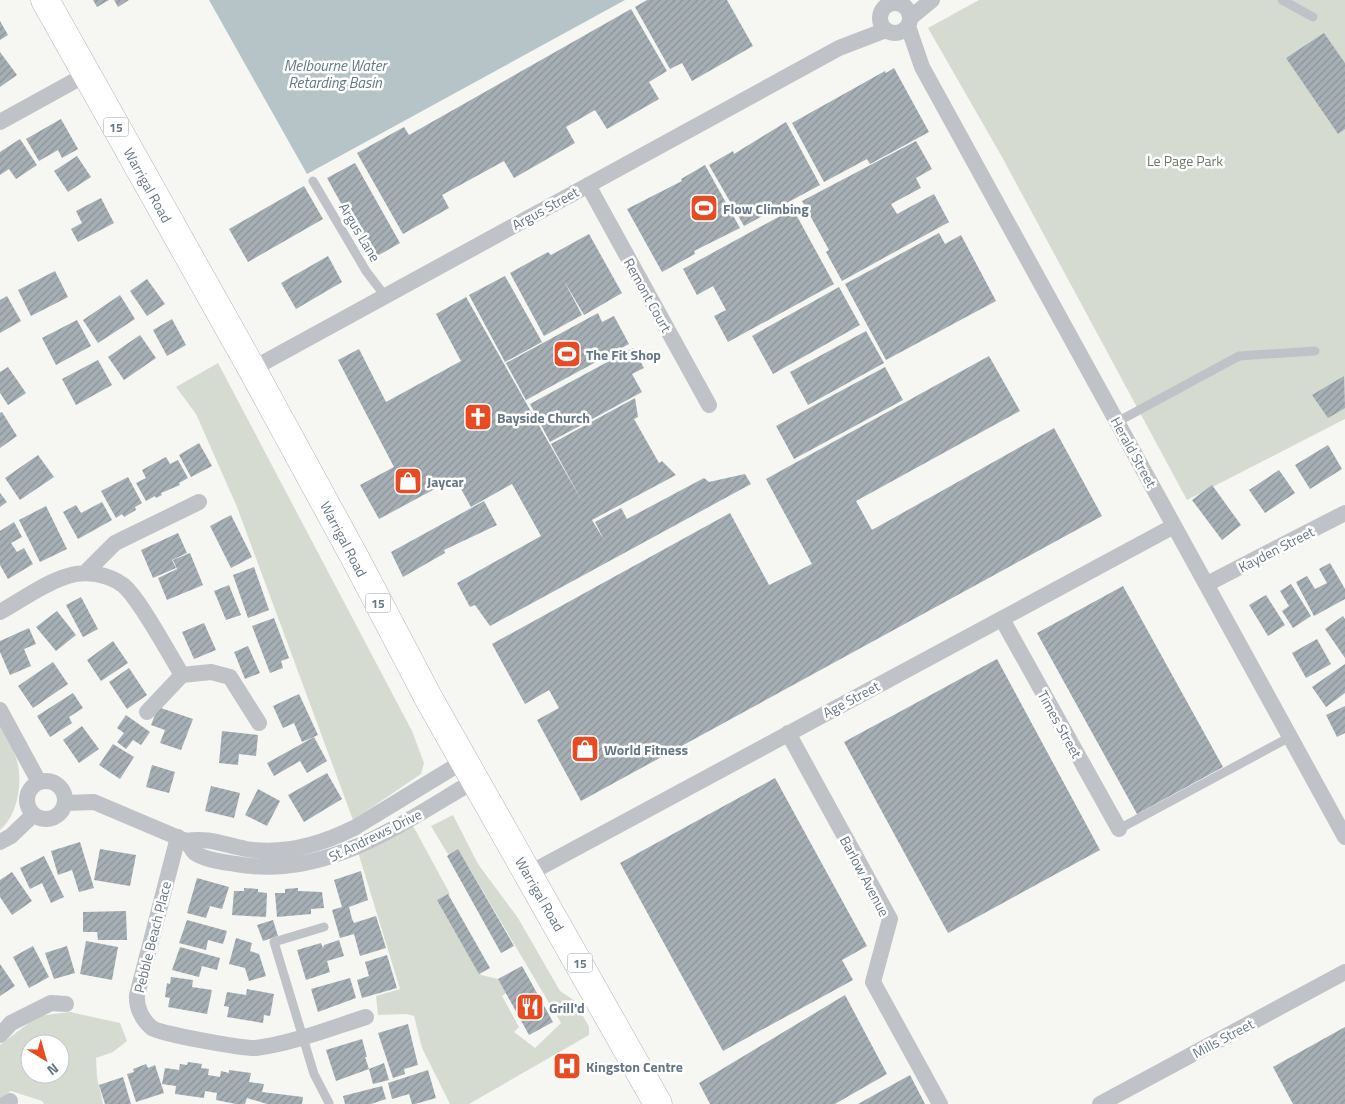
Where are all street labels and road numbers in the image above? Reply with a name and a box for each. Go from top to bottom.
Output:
road number: 15 [104,118,128,136]
street label: Warrigal Road [119,144,177,226]
street label: Argus Street [508,181,582,235]
street label: Argus Lane [334,198,386,266]
street label: Remont Court [619,254,677,336]
street label: Herald Street [1106,413,1162,491]
street label: Warrigal Road [315,498,373,580]
street label: Kayden Street [1234,521,1318,577]
road number: 15 [366,594,390,612]
street label: Age Street [819,675,883,723]
street label: Times Street [1033,686,1087,762]
street label: St Andrews Drive [325,803,425,867]
street label: Barlow Avenue [835,832,895,920]
street label: Warrigal Road [510,853,570,935]
street label: Pebble Beach Place [128,879,176,995]
road number: 15 [568,954,592,972]
street label: Mills Street [1188,1013,1258,1063]

